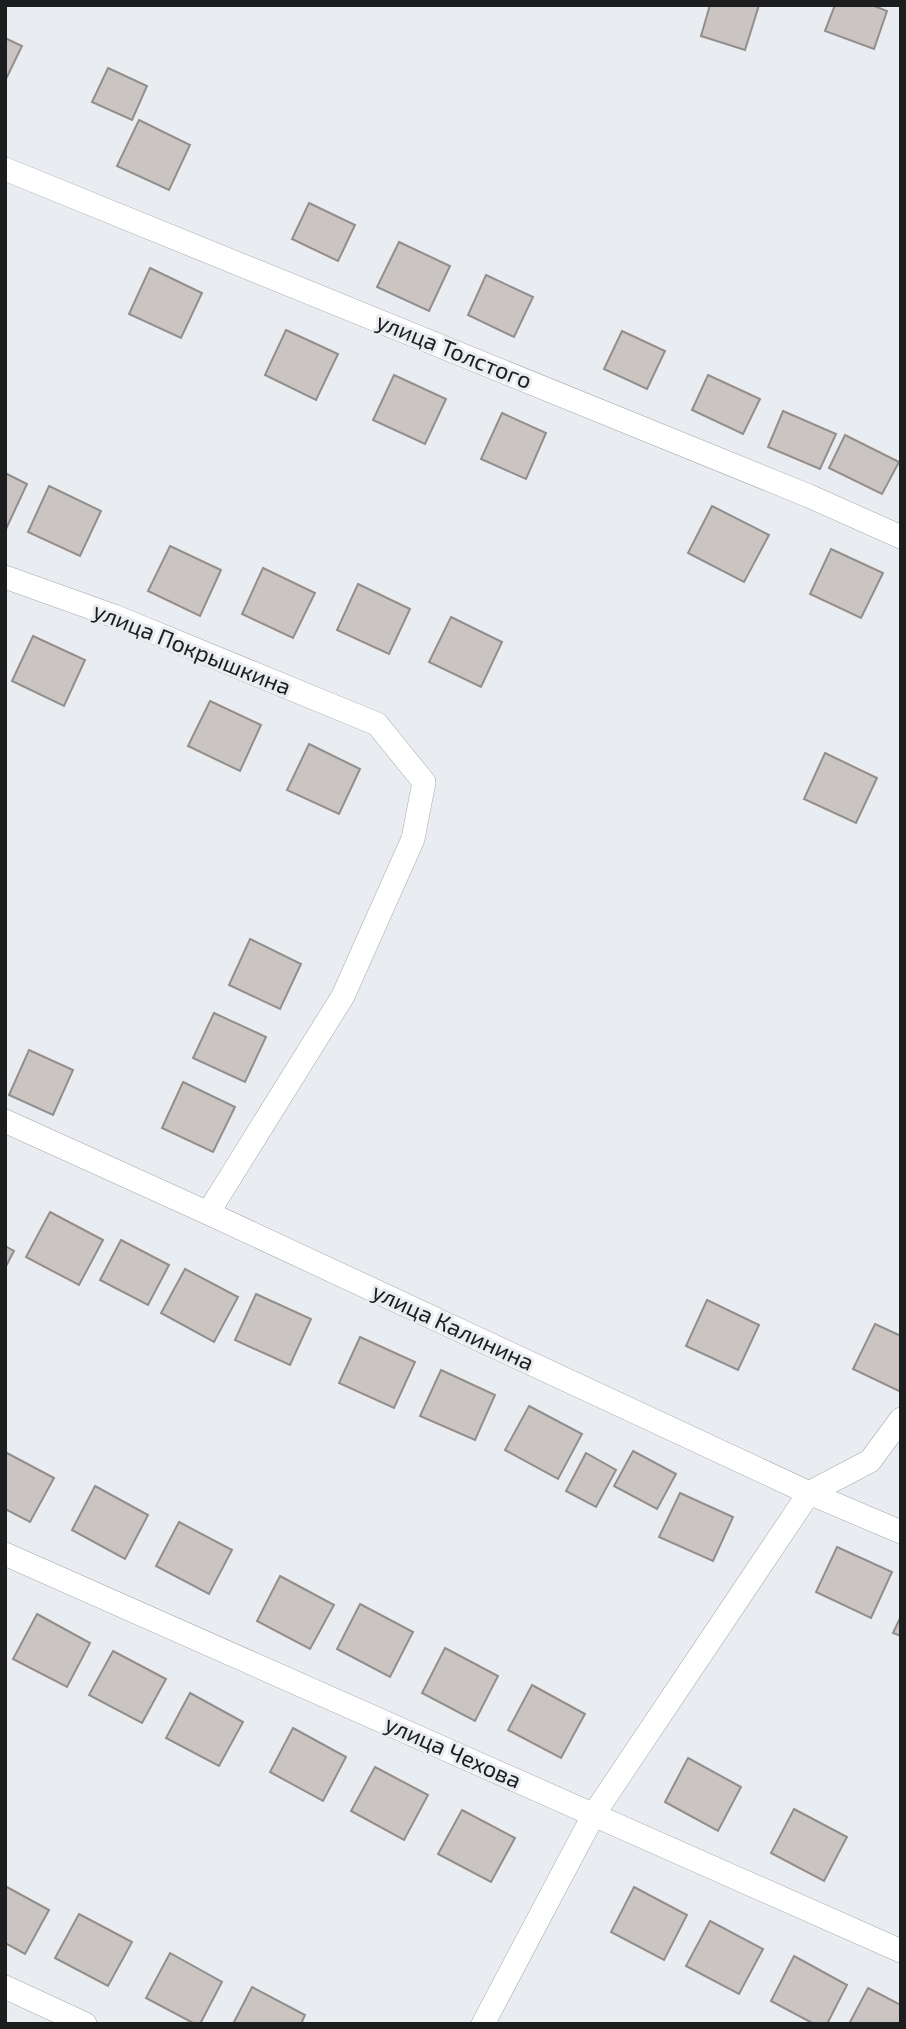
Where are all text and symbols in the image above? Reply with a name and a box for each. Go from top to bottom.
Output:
street label: улица Толстого [372,306,536,395]
street label: улица Покрышкина [89,596,295,701]
street label: улица Калинина [368,1276,539,1377]
street label: улица Чехова [380,1709,526,1795]

